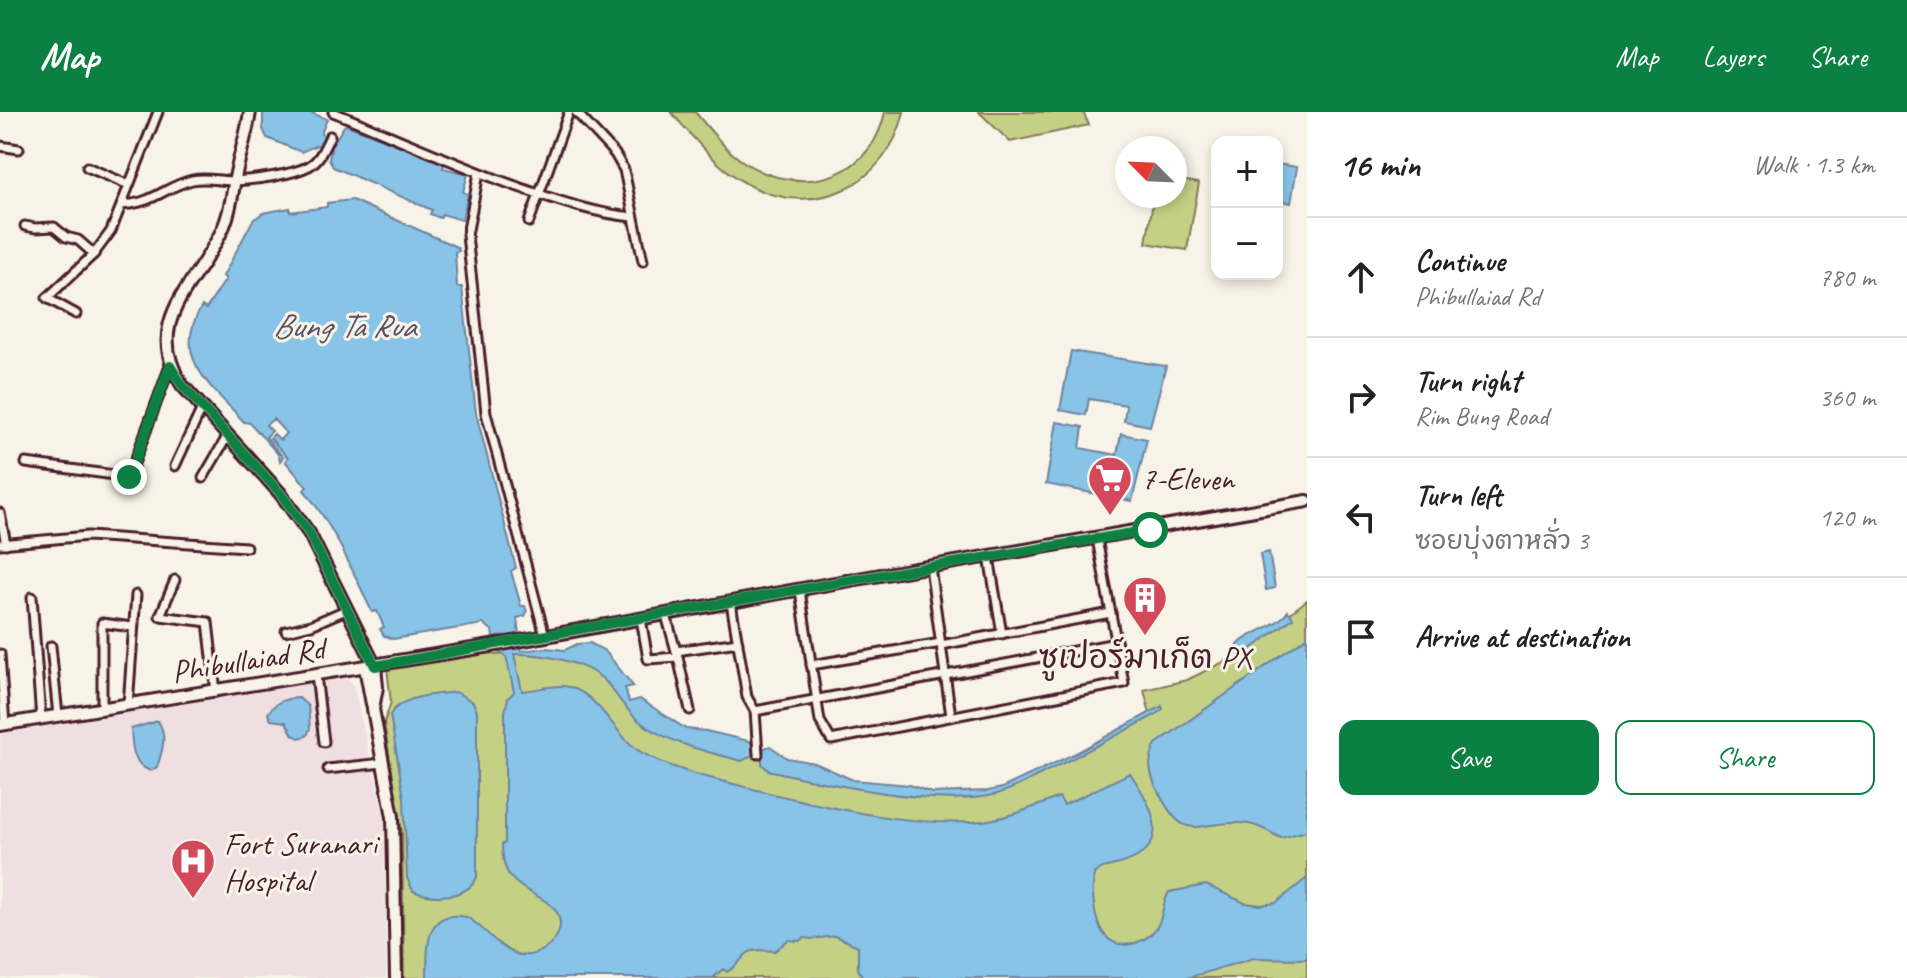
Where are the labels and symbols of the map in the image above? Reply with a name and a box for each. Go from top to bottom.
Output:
north arrow [1115,136,1187,208]
water label: Bung Ta Rua [273,304,419,347]
supermarket icon: 7-Eleven [1086,454,1134,517]
place label: 7-Eleven [1141,458,1236,499]
route end [111,459,147,495]
route start [1132,512,1168,548]
building icon: ซูเปอร์มาเก็ต PX [1121,574,1169,637]
street label: Phibullaiad Rd [169,627,332,692]
place label: ซูเปอร์มาเก็ต PX [1038,636,1255,681]
place label: Fort Suranari Hospital [224,823,381,901]
hospital icon: Fort Suranari Hospital [169,837,217,900]

